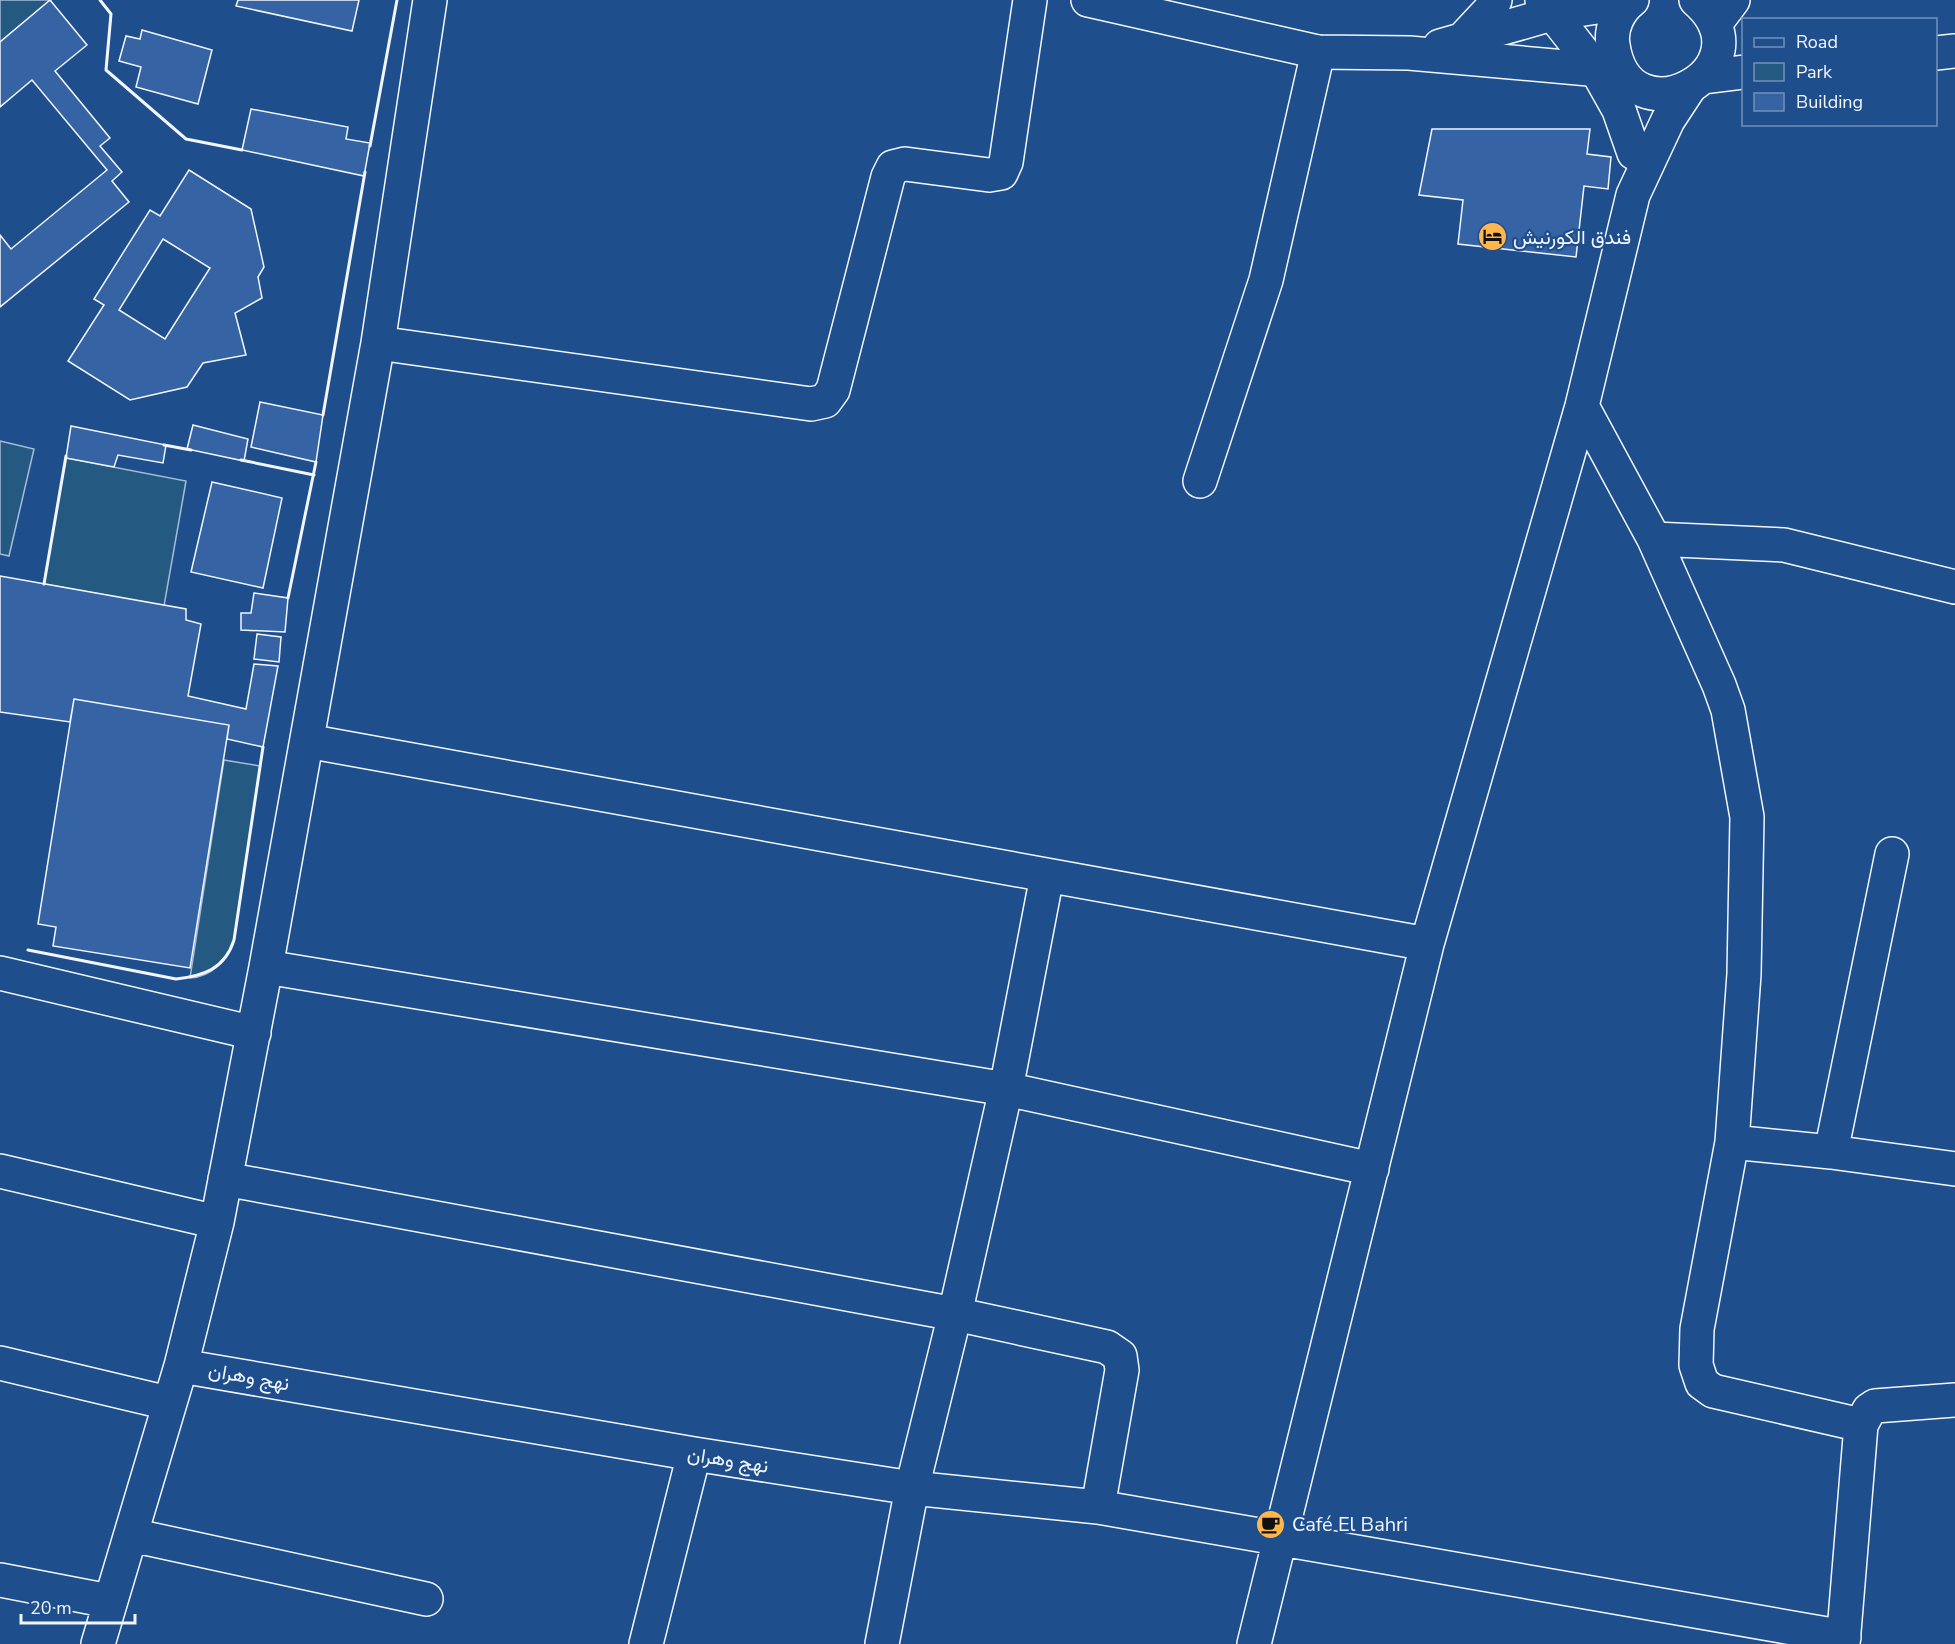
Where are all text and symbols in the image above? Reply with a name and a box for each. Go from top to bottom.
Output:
legend [1742,18,1937,126]
text: Road [1796,30,1838,54]
text: Park [1796,60,1833,84]
text: Building [1796,90,1863,114]
hotel icon: فندق الكورنيش [1476,221,1508,253]
place label: فندق الكورنيش [1513,224,1631,251]
street label: نهج وهران [206,1357,292,1397]
street label: نهج وهران [685,1440,771,1480]
cafe icon: Café El Bahri [1255,1508,1287,1540]
place label: Café El Bahri [1292,1511,1408,1538]
scale bar [21,1587,135,1625]
text: 20 m [30,1596,72,1620]

